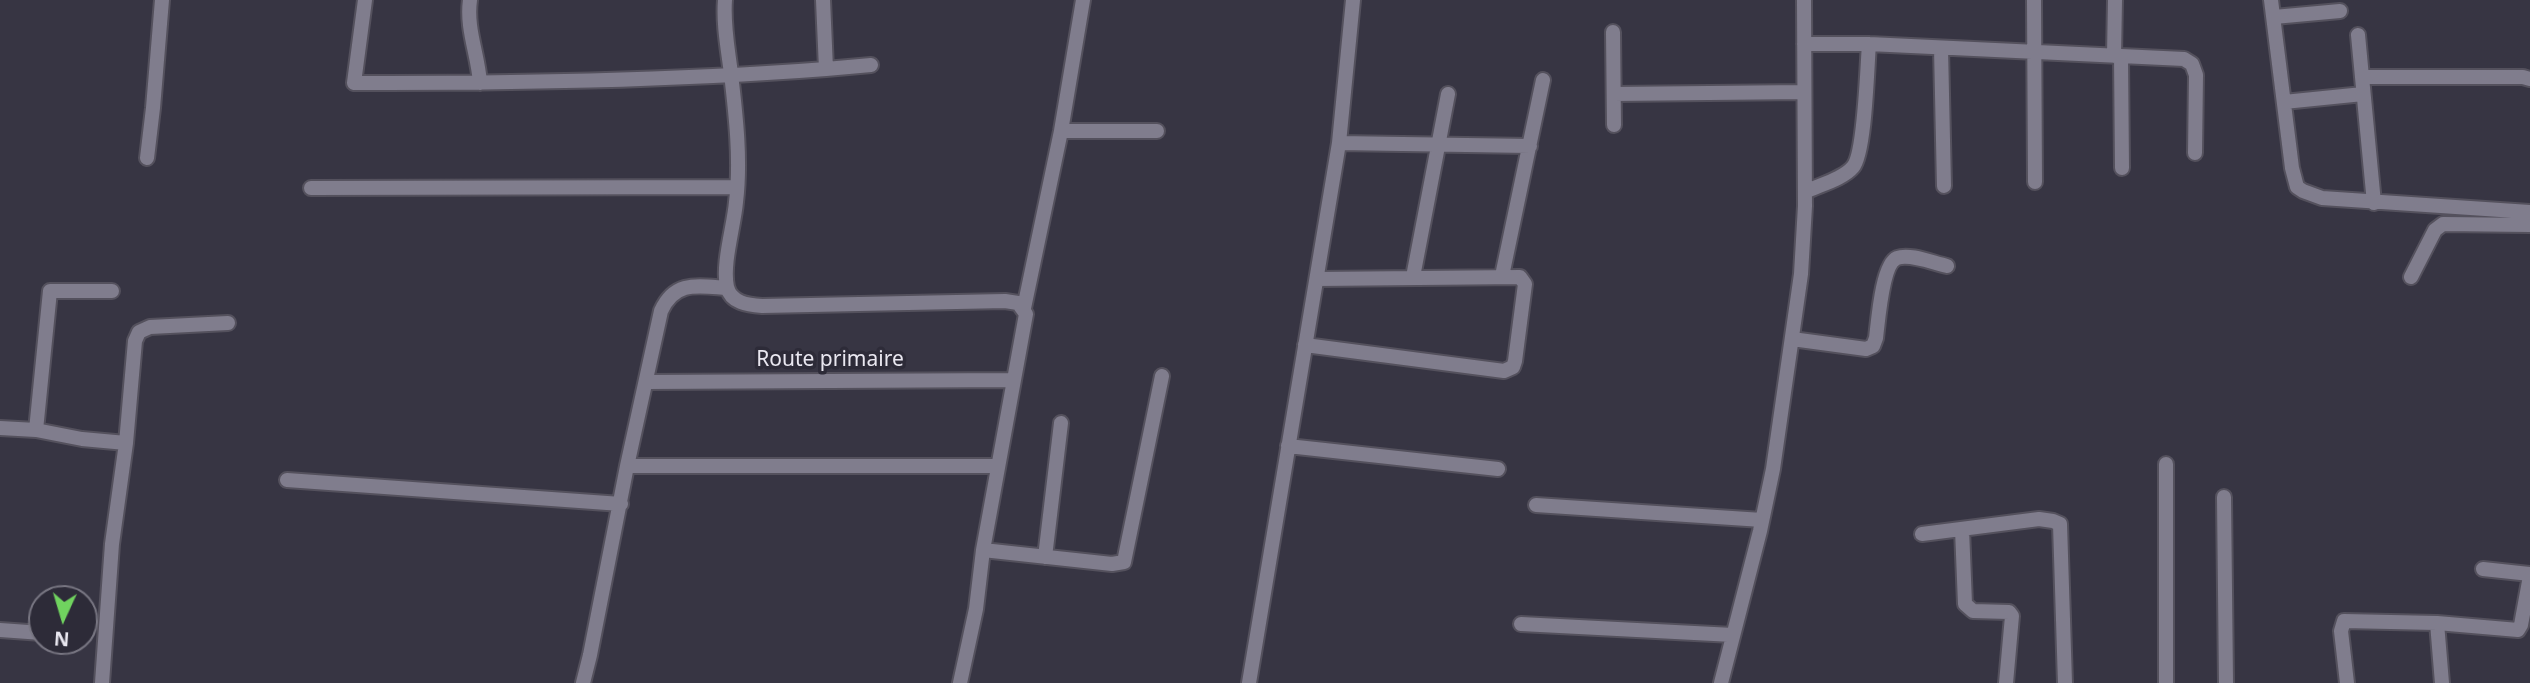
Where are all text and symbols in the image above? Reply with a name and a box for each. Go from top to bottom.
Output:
street label: Route primaire [756,347,904,373]
north arrow [28,585,98,655]
text: N [53,625,70,652]

